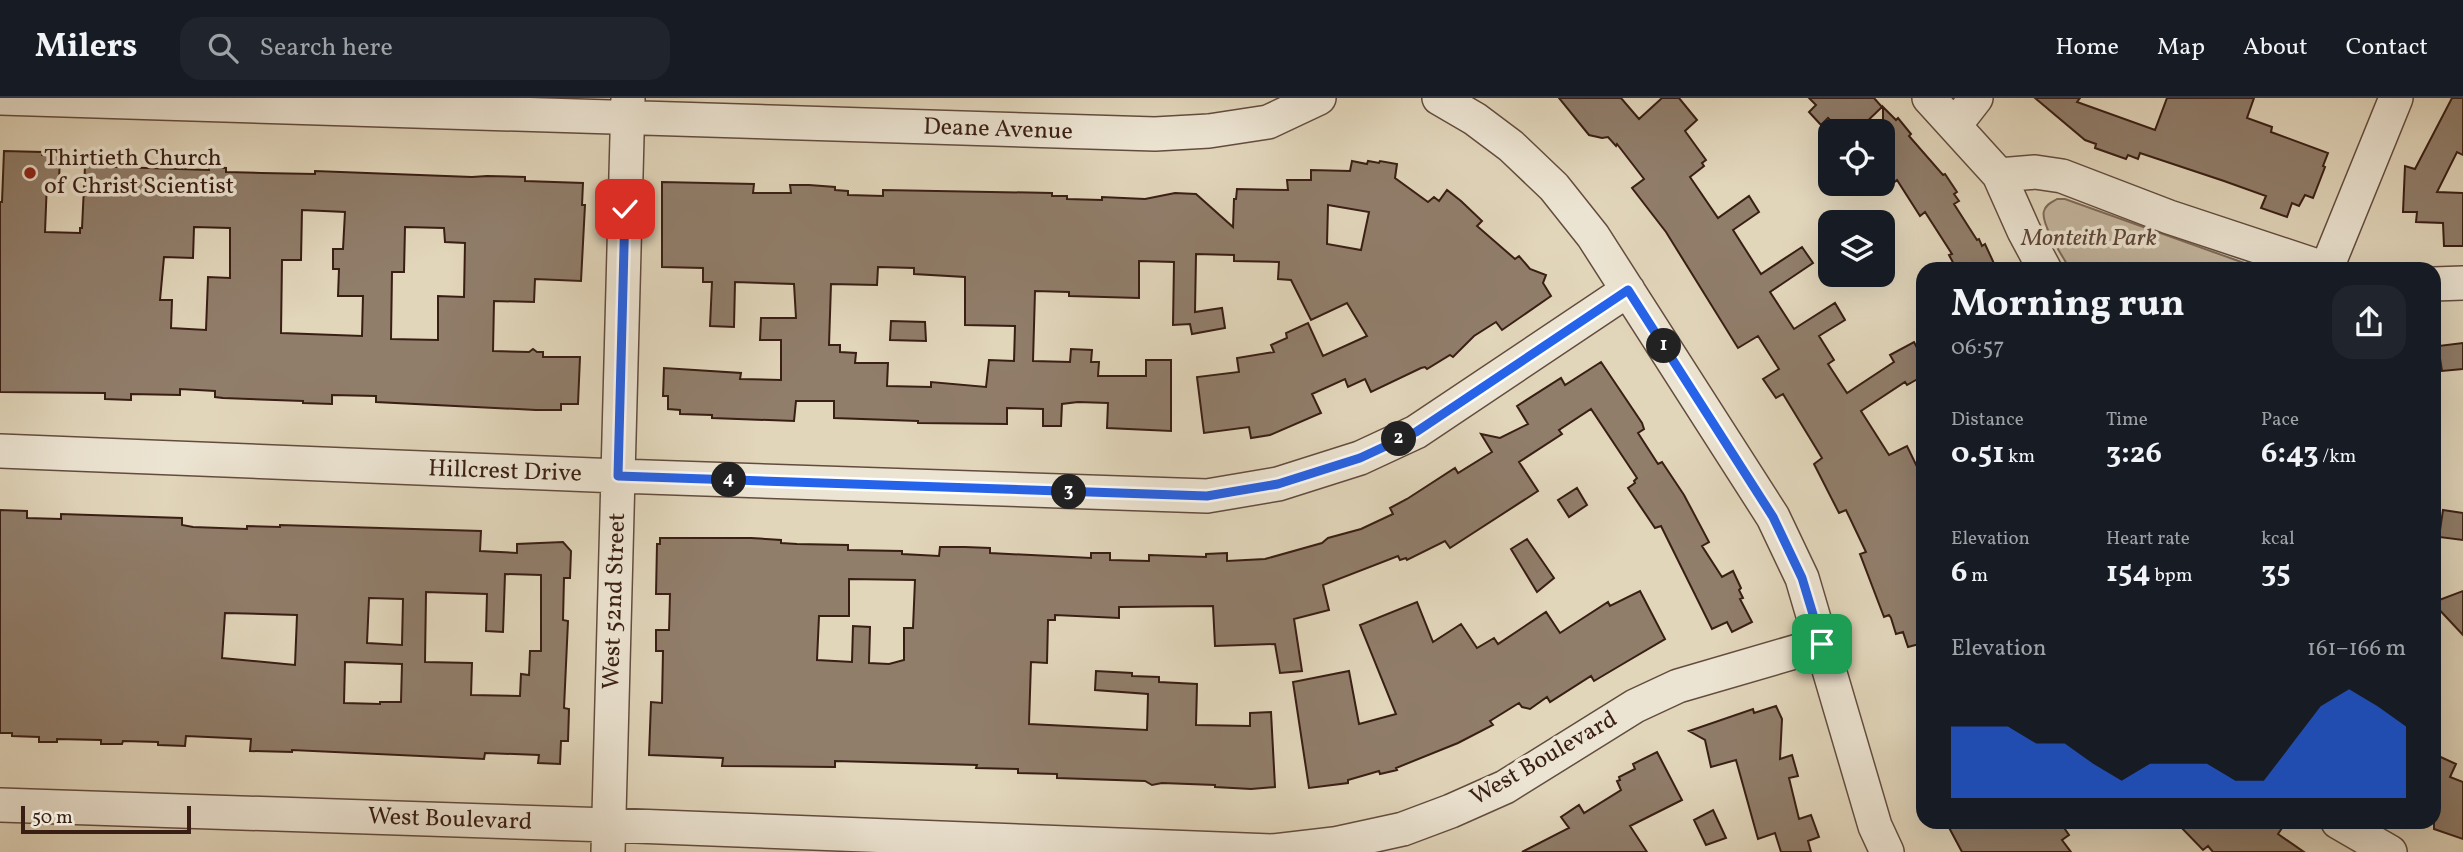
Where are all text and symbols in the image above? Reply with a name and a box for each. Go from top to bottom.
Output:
search box [180,17,670,80]
text: Milers [35,25,138,71]
icon: search [204,29,242,67]
text: Search here [260,30,393,66]
text: Home [2055,31,2119,65]
text: Map [2157,31,2205,65]
text: About [2243,31,2308,65]
text: Contact [2346,31,2428,65]
street label: Deane Avenue [923,110,1073,150]
map controls [1818,119,1895,287]
button: locate [1818,119,1895,196]
place label: Thirtieth Church of Christ Scientist [44,142,234,204]
marker: Thirtieth Church of Christ Scientist [22,165,38,181]
pin [595,179,655,239]
icon: check [606,190,644,228]
button: layers [1818,210,1895,287]
park label: Monteith Park [2020,222,2157,256]
text: Morning run [1951,279,2185,332]
button: share [2332,285,2406,359]
pin: 1 [1646,328,1682,364]
text: 1 [1660,332,1667,358]
text: 06:57 [1951,332,2004,364]
text: Distance [1951,407,2024,433]
text: Time [2106,407,2148,433]
text: Pace [2261,407,2299,433]
pin: 2 [1382,422,1416,456]
text: 2 [1394,425,1403,451]
text: 0.51 [1951,433,2004,475]
text: 3:26 [2106,433,2162,475]
text: 6:43 [2261,433,2318,475]
text: km [2004,444,2035,470]
text: /km [2318,444,2356,470]
street label: Hillcrest Drive [427,452,583,492]
pin: 4 [712,462,746,498]
text: 4 [723,466,734,492]
pin: 3 [1052,474,1086,510]
text: 3 [1064,478,1073,504]
street label: West 52nd Street [595,512,635,690]
text: Elevation [1951,526,2030,552]
text: Heart rate [2106,526,2190,552]
text: kcal [2261,526,2295,552]
text: 6 [1951,552,1967,594]
text: 154 [2106,552,2151,594]
text: 35 [2261,552,2291,594]
text: m [1967,563,1988,589]
text: bpm [2151,563,2193,589]
pin [1792,614,1852,674]
icon: arrive [1803,625,1841,663]
text: Elevation [1951,633,2047,665]
text: 161–166 m [2307,633,2406,665]
street label: West Boulevard [1464,703,1624,815]
street label: West Boulevard [367,800,533,840]
scale bar [21,803,191,835]
text: 50 m [32,805,73,831]

